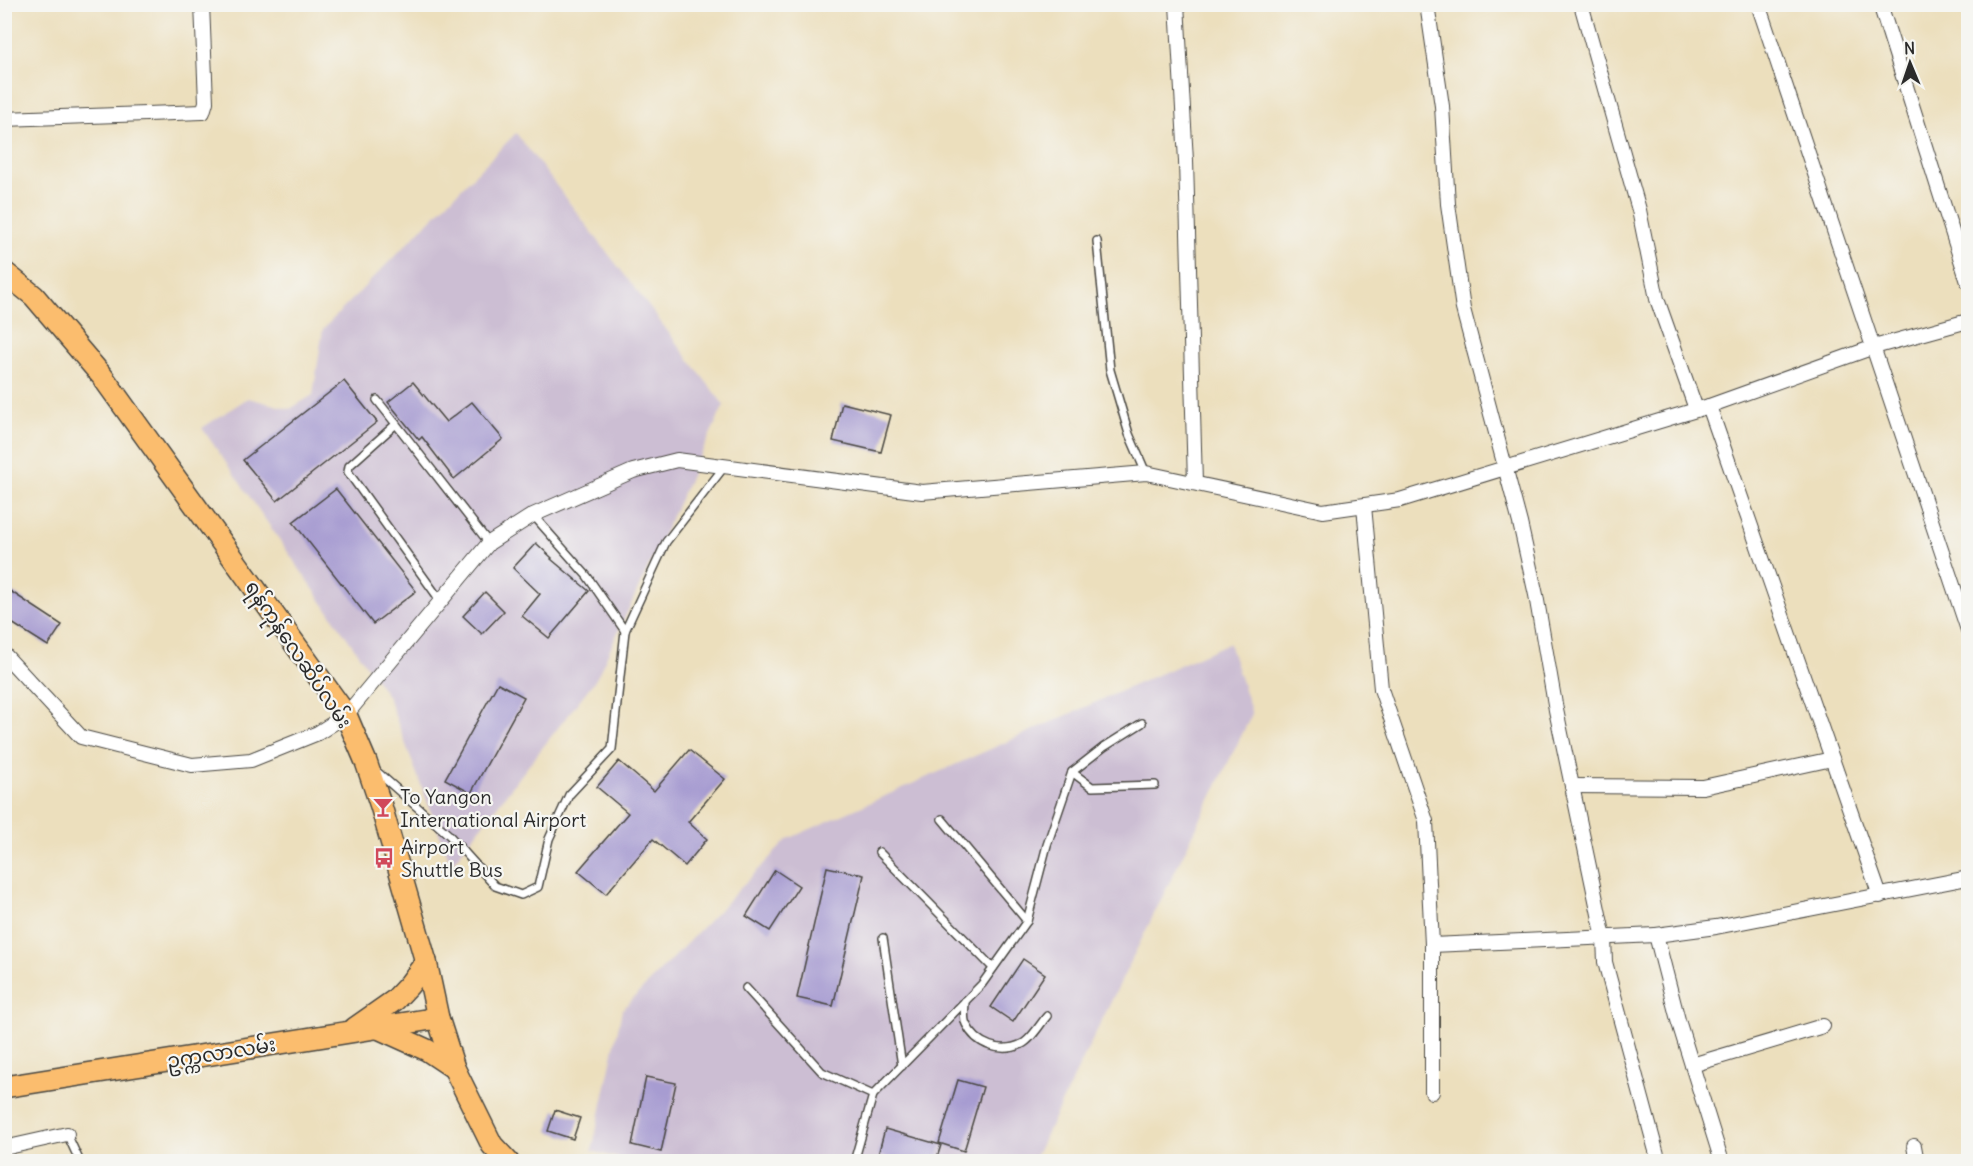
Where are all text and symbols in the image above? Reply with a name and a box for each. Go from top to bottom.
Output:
north arrow [1880,33,1940,93]
text: N [1904,38,1915,58]
street label: ရန်ကုန်လေဆိပ်လမ်း [236,575,359,735]
place label: To Yangon International Airport [400,784,586,832]
bar icon: To Yangon International Airport [371,795,395,819]
place label: Airport Shuttle Bus [401,834,503,882]
bus stop icon: Airport Shuttle Bus [372,846,396,870]
street label: ဥက္ကလာလမ်း [164,1030,278,1077]

